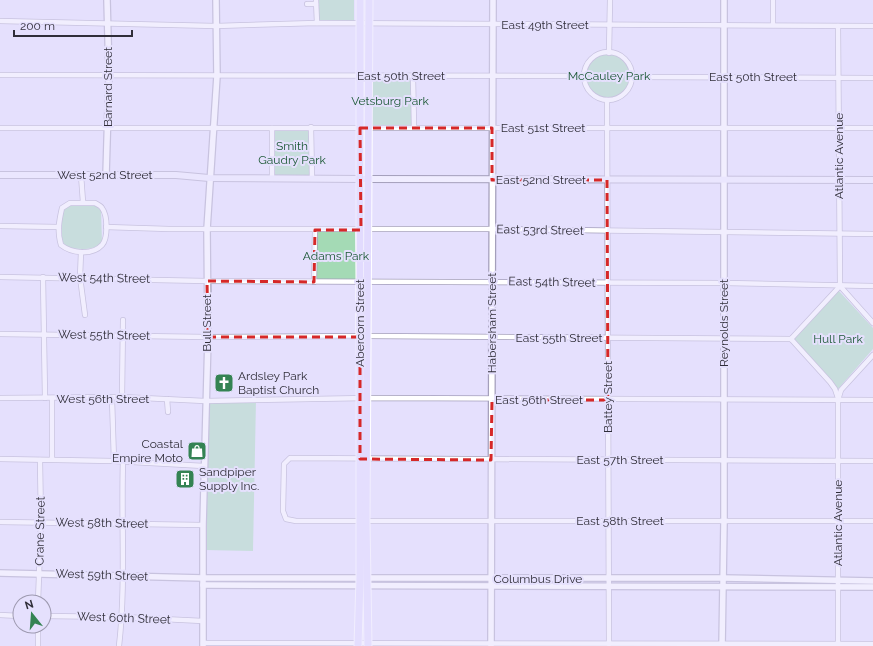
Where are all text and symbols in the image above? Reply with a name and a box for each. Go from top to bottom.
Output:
scale bar [14,12,132,38]
street label: East 49th Street [501,18,589,32]
text: 200 m [20,19,55,33]
street label: Barnard Street [101,47,115,127]
street label: East 50th Street [357,69,445,83]
park label: McCauley Park [568,69,651,83]
street label: East 50th Street [709,70,797,84]
park label: Vetsburg Park [351,94,429,108]
street label: Atlantic Avenue [832,113,846,199]
street label: East 51st Street [501,121,585,135]
park label: Smith Gaudry Park [258,139,326,167]
street label: West 52nd Street [57,168,153,182]
street label: East 52nd Street [496,173,586,187]
street label: East 53rd Street [496,222,584,238]
park label: Adams Park [303,249,370,263]
street label: West 54th Street [58,270,150,286]
street label: Habersham Street [485,273,499,373]
street label: East 54th Street [508,274,596,290]
street label: Abercorn Street [353,279,367,367]
street label: Reynolds Street [717,279,731,367]
street label: Bull Street [200,294,214,352]
street label: West 55th Street [58,327,150,343]
street label: East 55th Street [515,331,603,345]
park label: Hull Park [813,332,863,346]
street label: Battey Street [601,361,615,433]
place label: Ardsley Park Baptist Church [238,369,319,397]
church icon: Ardsley Park Baptist Church [213,372,235,394]
street label: West 56th Street [57,392,149,406]
street label: East 56th Street [495,393,583,407]
place label: Coastal Empire Moto [112,437,184,465]
shop icon: Coastal Empire Moto [186,440,208,462]
street label: East 57th Street [577,453,663,467]
place label: Sandpiper Supply Inc. [199,465,259,493]
building icon: Sandpiper Supply Inc. [174,468,196,490]
street label: Atlantic Avenue [831,480,845,566]
street label: Crane Street [32,496,48,566]
street label: East 58th Street [576,514,664,528]
street label: West 58th Street [56,515,148,531]
street label: West 59th Street [55,566,149,584]
street label: Columbus Drive [494,572,582,586]
north arrow [12,594,52,634]
text: N [23,597,35,612]
street label: West 60th Street [77,609,171,627]

